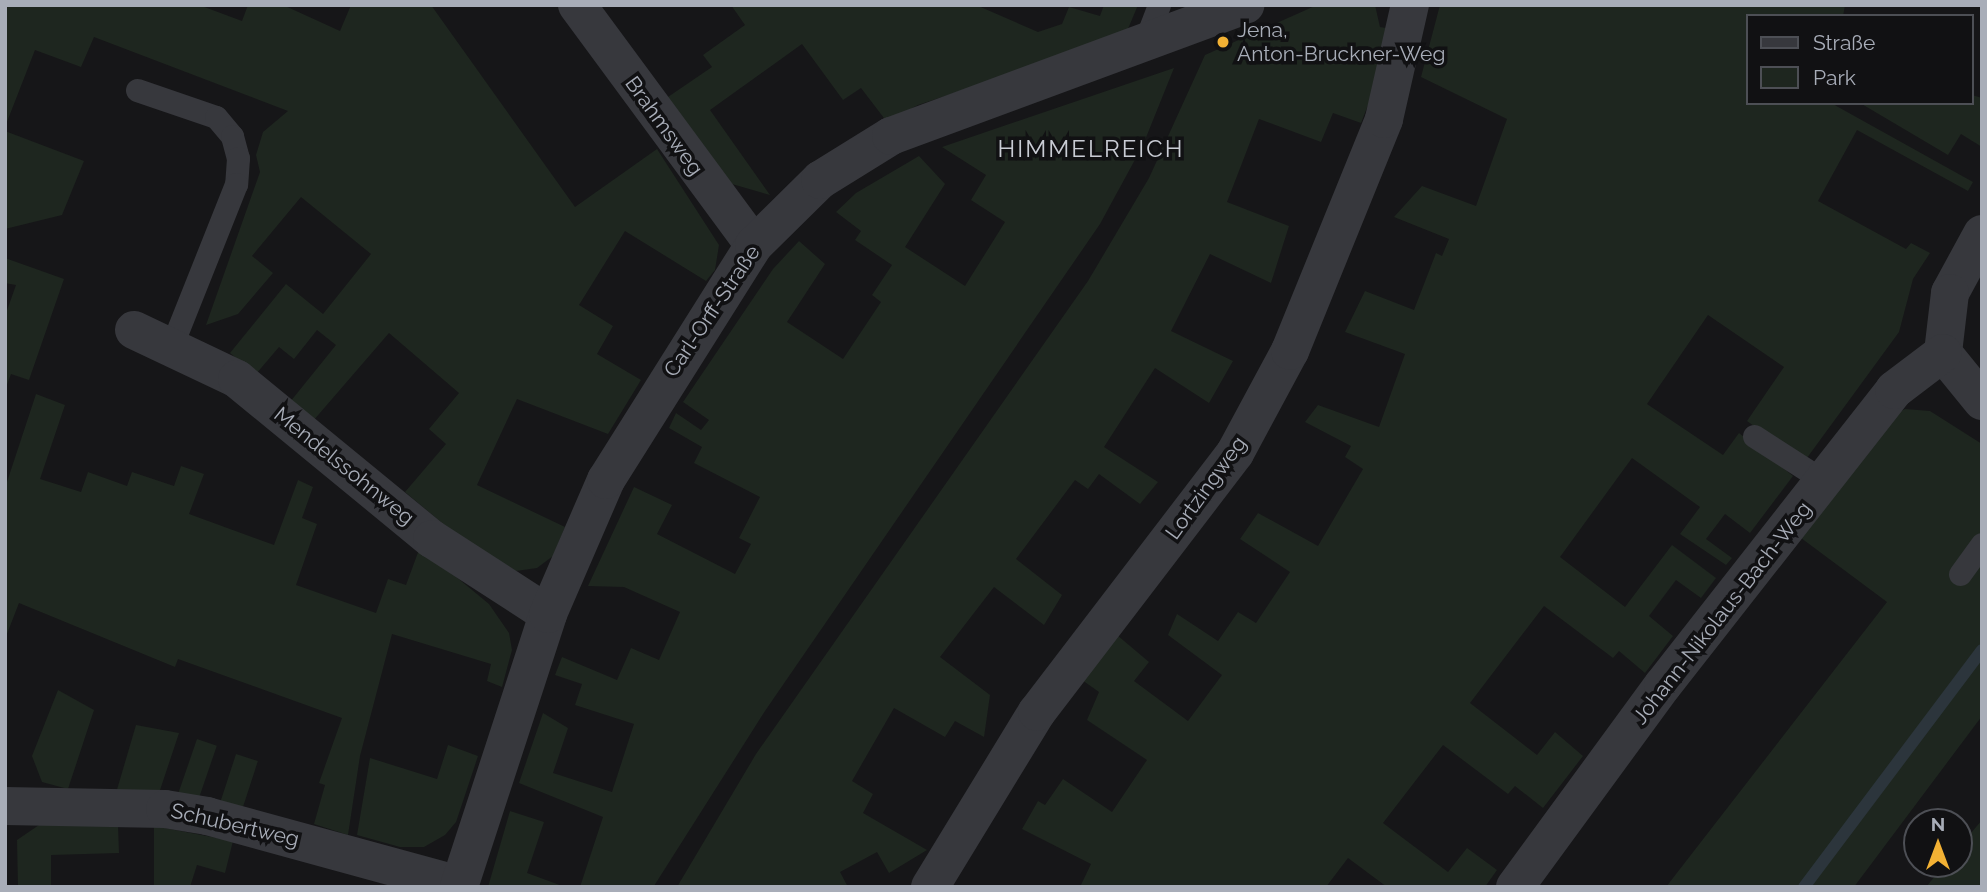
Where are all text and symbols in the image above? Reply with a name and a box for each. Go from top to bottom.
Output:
legend [1745,14,1973,105]
place label: Jena, Anton-Bruckner-Weg [1237,17,1445,67]
text: Straße [1813,30,1875,55]
marker: Jena, Anton-Bruckner-Weg [1215,34,1231,50]
text: Park [1813,65,1856,90]
street label: Brahmsweg [620,72,708,180]
district label: HIMMELREICH [999,135,1183,163]
street label: Carl-Orff-Straße [659,240,765,382]
street label: Mendelssohnweg [269,402,419,530]
street label: Lortzingweg [1160,432,1252,544]
street label: Johann-Nikolaus-Bach-Weg [1627,497,1817,729]
street label: Schubertweg [169,798,301,852]
north arrow [1903,808,1973,878]
text: N [1931,813,1945,835]

